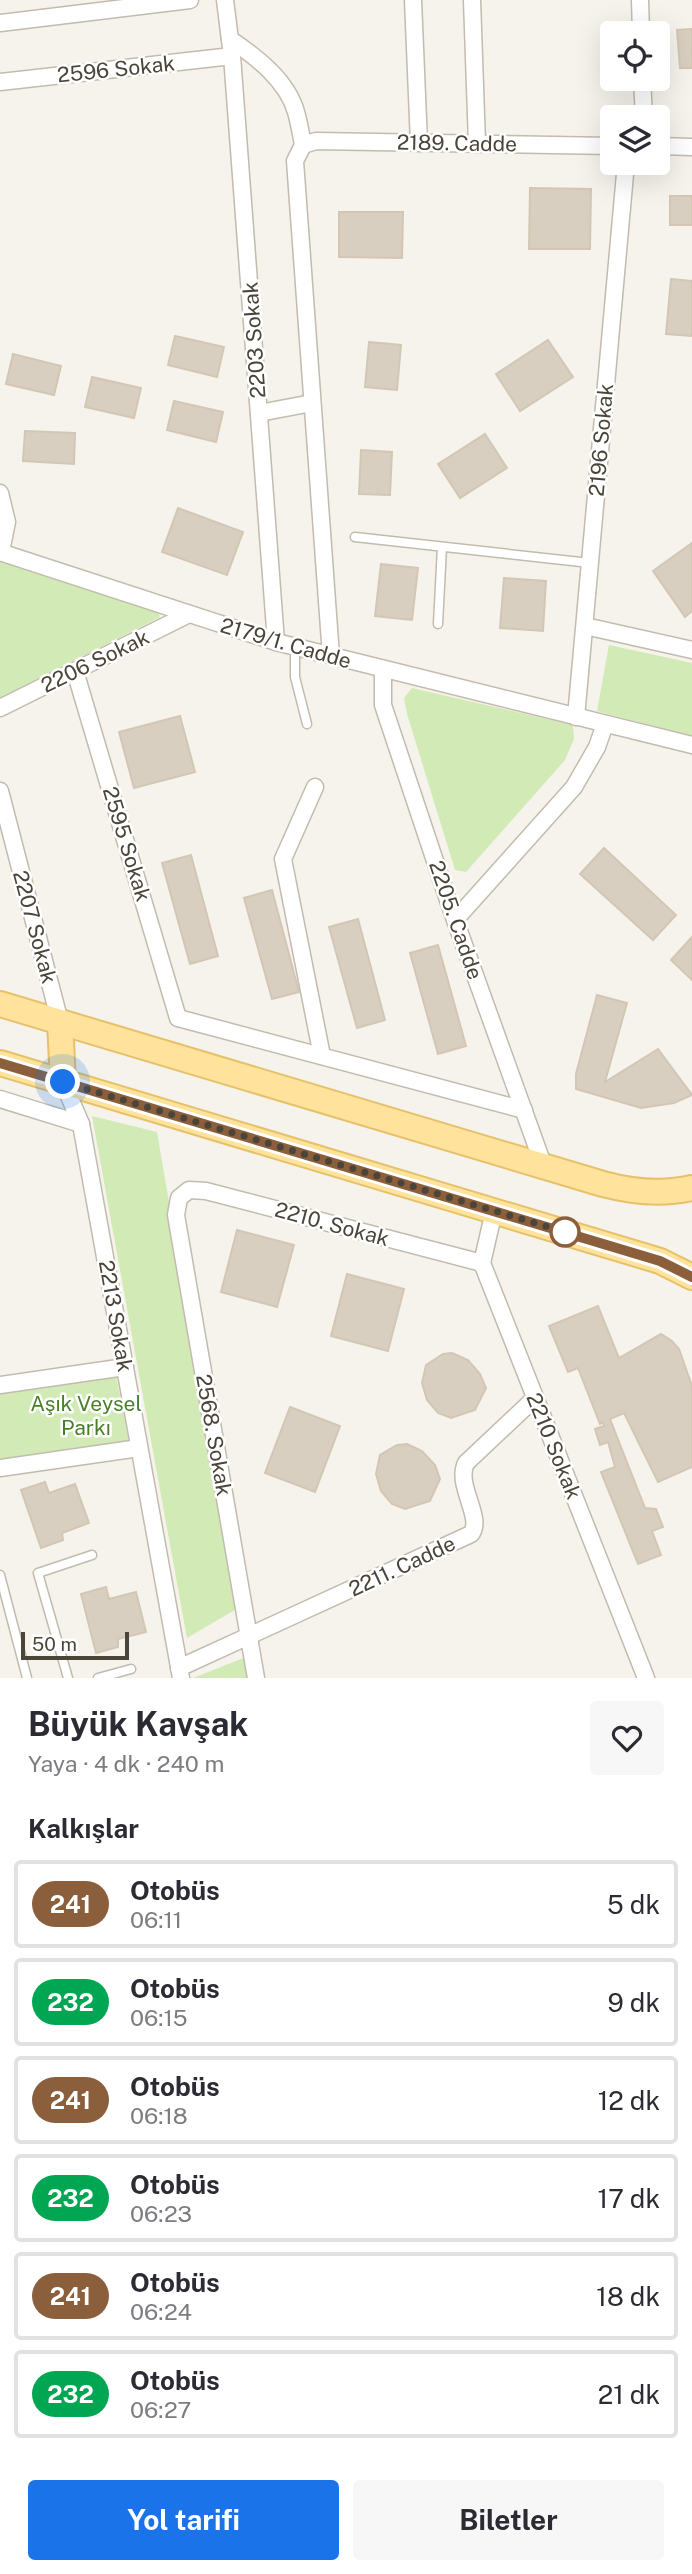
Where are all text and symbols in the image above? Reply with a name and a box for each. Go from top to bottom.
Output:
map controls [600,21,670,175]
button: locate [600,21,670,91]
street label: 2596 Sokak [56,50,176,88]
button: layers [600,105,670,175]
street label: 2189. Cadde [397,129,517,157]
street label: 2203 Sokak [237,281,271,399]
street label: 2196 Sokak [584,382,618,497]
street label: 2179/1. Cadde [218,612,354,674]
street label: 2206 Sokak [37,624,153,698]
street label: 2595 Sokak [98,784,156,905]
street label: 2205. Cadde [424,857,488,983]
street label: 2207 Sokak [8,868,62,986]
your location [45,1064,80,1099]
street label: 2210. Sokak [272,1197,392,1251]
unlabelled marker [550,1217,580,1247]
street label: 2213 Sokak [94,1258,138,1374]
street label: 2568. Sokak [191,1372,237,1498]
street label: 2210 Sokak [521,1389,587,1503]
park label: Aşık Veysel Parkı [30,1391,142,1440]
street label: 2211. Cadde [345,1530,459,1602]
scale bar [21,1629,130,1661]
text: 50 m [32,1633,77,1655]
button: heart [590,1701,664,1775]
text: Büyük Kavşak [28,1705,248,1743]
text: Yaya · 4 dk · 240 m [28,1750,224,1777]
text: Kalkışlar [28,1813,139,1844]
text: Otobüs [130,1875,220,1906]
text: 5 dk [607,1889,660,1920]
text: 241 [50,1890,91,1918]
text: 06:11 [130,1906,182,1933]
text: Otobüs [130,1973,220,2004]
text: 9 dk [608,1987,660,2018]
text: 232 [47,1988,94,2016]
text: 06:15 [130,2004,188,2031]
text: Otobüs [130,2071,220,2102]
text: 12 dk [598,2085,660,2116]
text: 241 [50,2086,91,2114]
text: 06:18 [130,2102,188,2129]
text: Otobüs [130,2169,220,2200]
text: 17 dk [598,2183,660,2214]
text: 232 [47,2184,94,2212]
text: 06:23 [130,2200,192,2227]
text: Otobüs [130,2267,220,2298]
text: 18 dk [596,2281,660,2312]
text: 241 [50,2282,91,2310]
text: 06:24 [130,2298,192,2325]
text: Otobüs [130,2365,220,2396]
text: 21 dk [598,2379,660,2410]
text: 232 [47,2380,94,2408]
text: 06:27 [130,2396,191,2423]
button: Yol tarifi [28,2480,339,2560]
button: Biletler [353,2480,664,2560]

